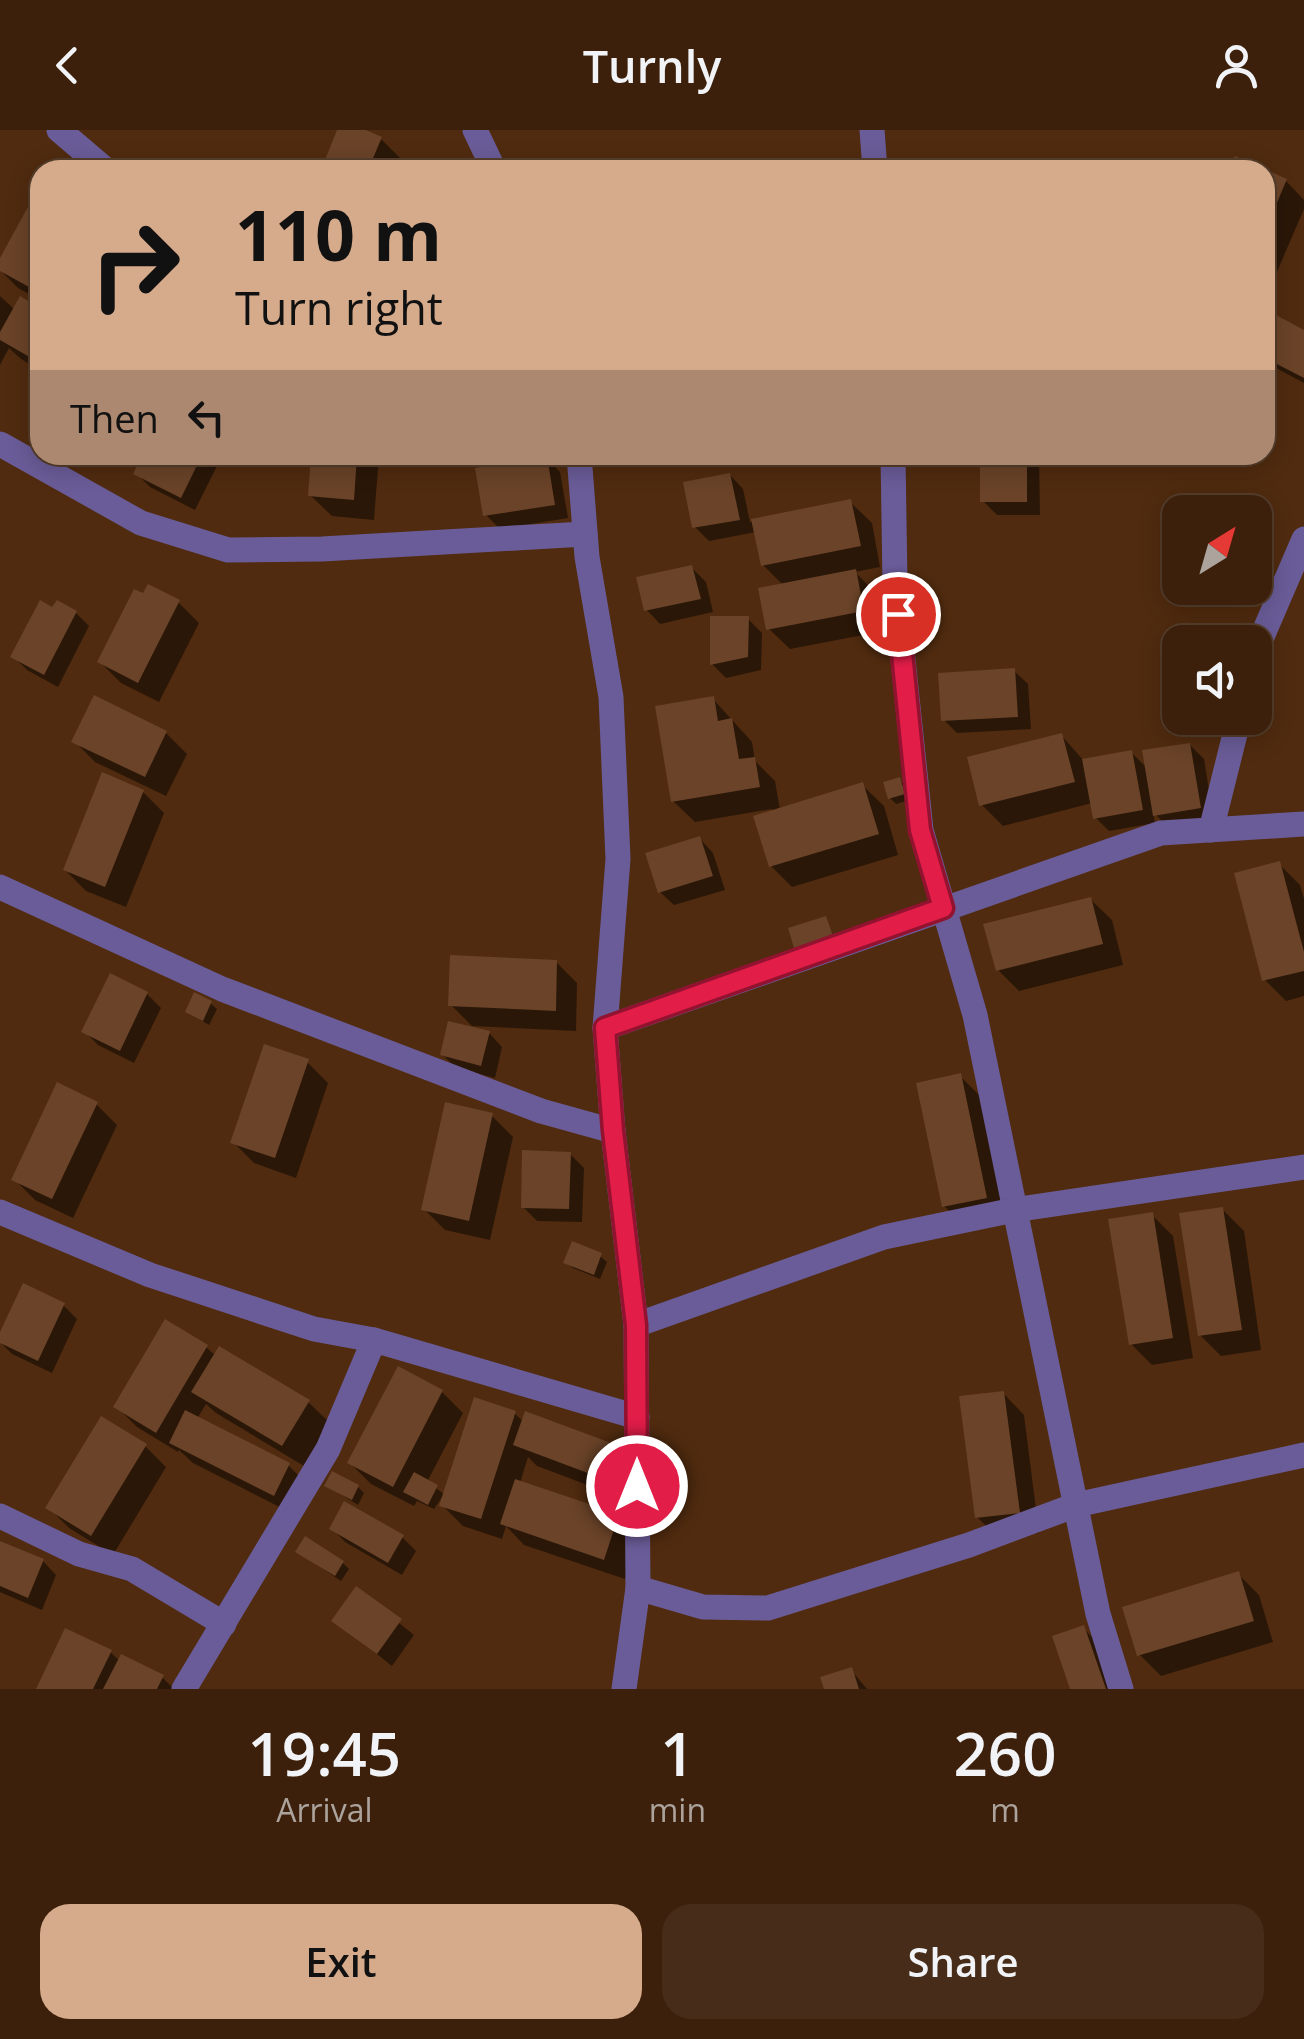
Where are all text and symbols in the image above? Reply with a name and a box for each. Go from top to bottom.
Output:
text: Turnly [583,35,721,96]
icon: back [40,38,95,93]
icon: person [1209,38,1264,93]
text: 110 m [235,186,442,282]
icon: right [70,200,200,330]
text: Turn right [235,277,443,338]
icon: left [179,390,234,445]
text: Then [70,392,159,444]
north arrow [1162,495,1272,605]
map controls [1162,495,1272,735]
pin [856,572,941,657]
icon: arrive [871,587,926,642]
button: sound [1162,625,1272,735]
position arrow [585,1434,689,1538]
text: 19:45 [248,1712,401,1794]
text: 1 [660,1712,695,1794]
text: 260 [954,1712,1056,1794]
text: Arrival [276,1788,373,1831]
text: min [649,1788,706,1831]
text: m [990,1788,1020,1831]
button: Exit [40,1904,642,2019]
button: Share [662,1904,1264,2019]

